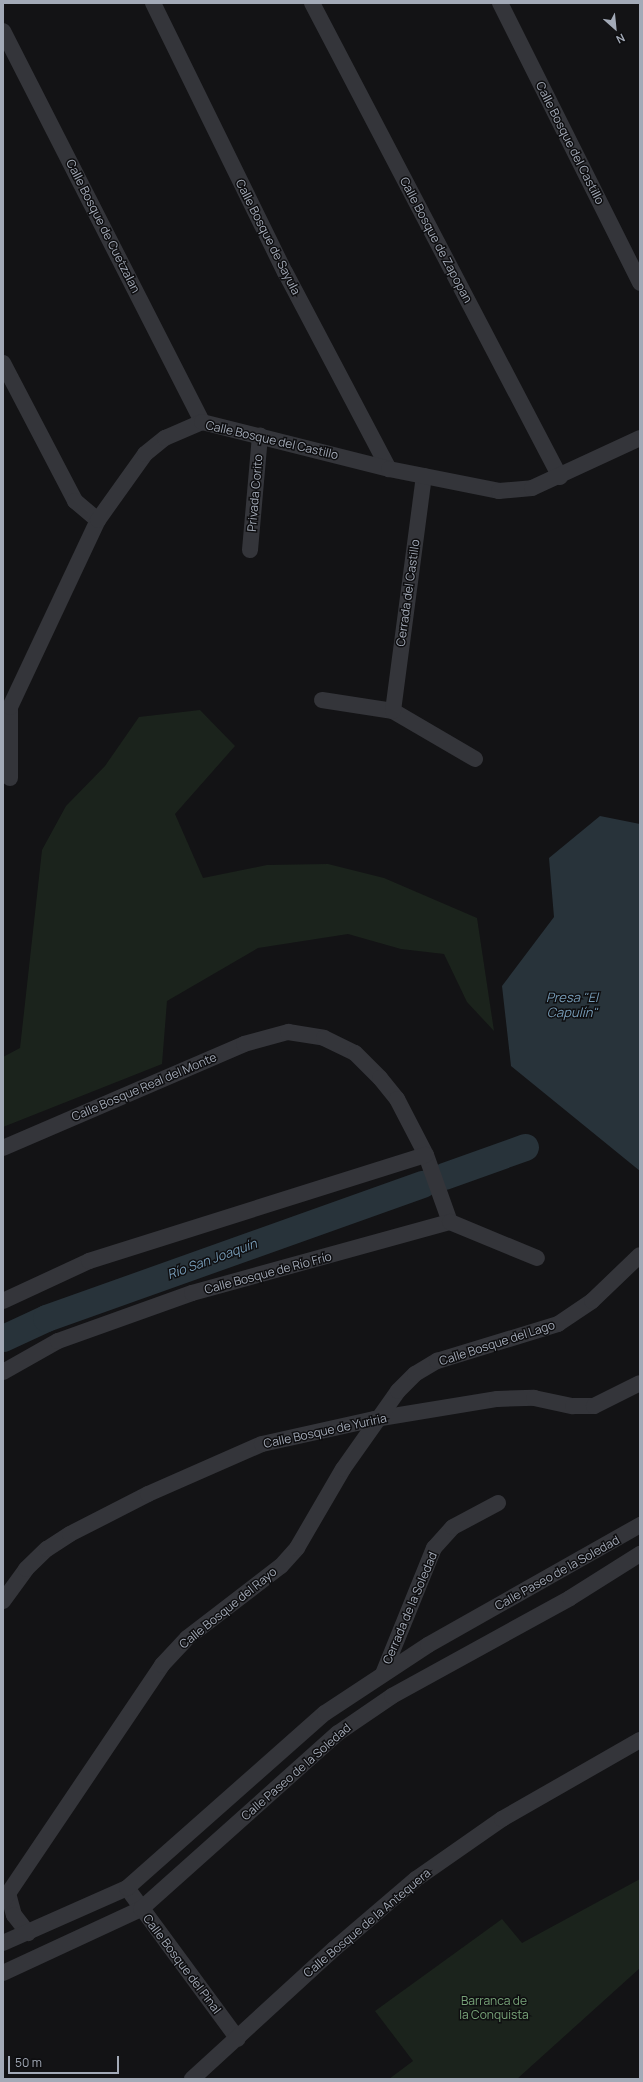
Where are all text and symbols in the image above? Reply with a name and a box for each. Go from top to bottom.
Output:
north arrow [595,8,635,48]
text: N [614,31,628,48]
street label: Calle Bosque del Castillo [533,79,607,207]
street label: Calle Bosque de Cuetzalan [63,157,143,295]
street label: Calle Bosque de Zapopan [397,175,475,305]
street label: Calle Bosque de Sayula [233,177,303,297]
street label: Calle Bosque del Castillo [204,418,340,462]
street label: Privada Corito [244,454,266,532]
street label: Cerrada del Castillo [393,539,423,647]
water label: Presa "El Capulín" [546,990,598,1021]
street label: Calle Bosque Real del Monte [69,1050,219,1124]
water label: Río San Joaquín [165,1236,259,1282]
street label: Calle Bosque de Río Frío [203,1249,333,1297]
street label: Calle Bosque del Lago [437,1317,557,1369]
street label: Calle Bosque de Yuriria [262,1411,388,1451]
street label: Calle Paseo de la Soledad [492,1533,622,1613]
street label: Cerrada de la Soledad [380,1550,440,1666]
street label: Calle Bosque del Rayo [176,1564,280,1652]
street label: Calle Paseo de la Soledad [238,1721,354,1823]
street label: Calle Bosque de la Antequera [301,1866,433,1980]
street label: Calle Bosque del Pinal [140,1912,224,2016]
park label: Barranca de la Conquista [459,1994,529,2022]
scale bar [10,2048,121,2074]
text: 50 m [15,2054,42,2071]

